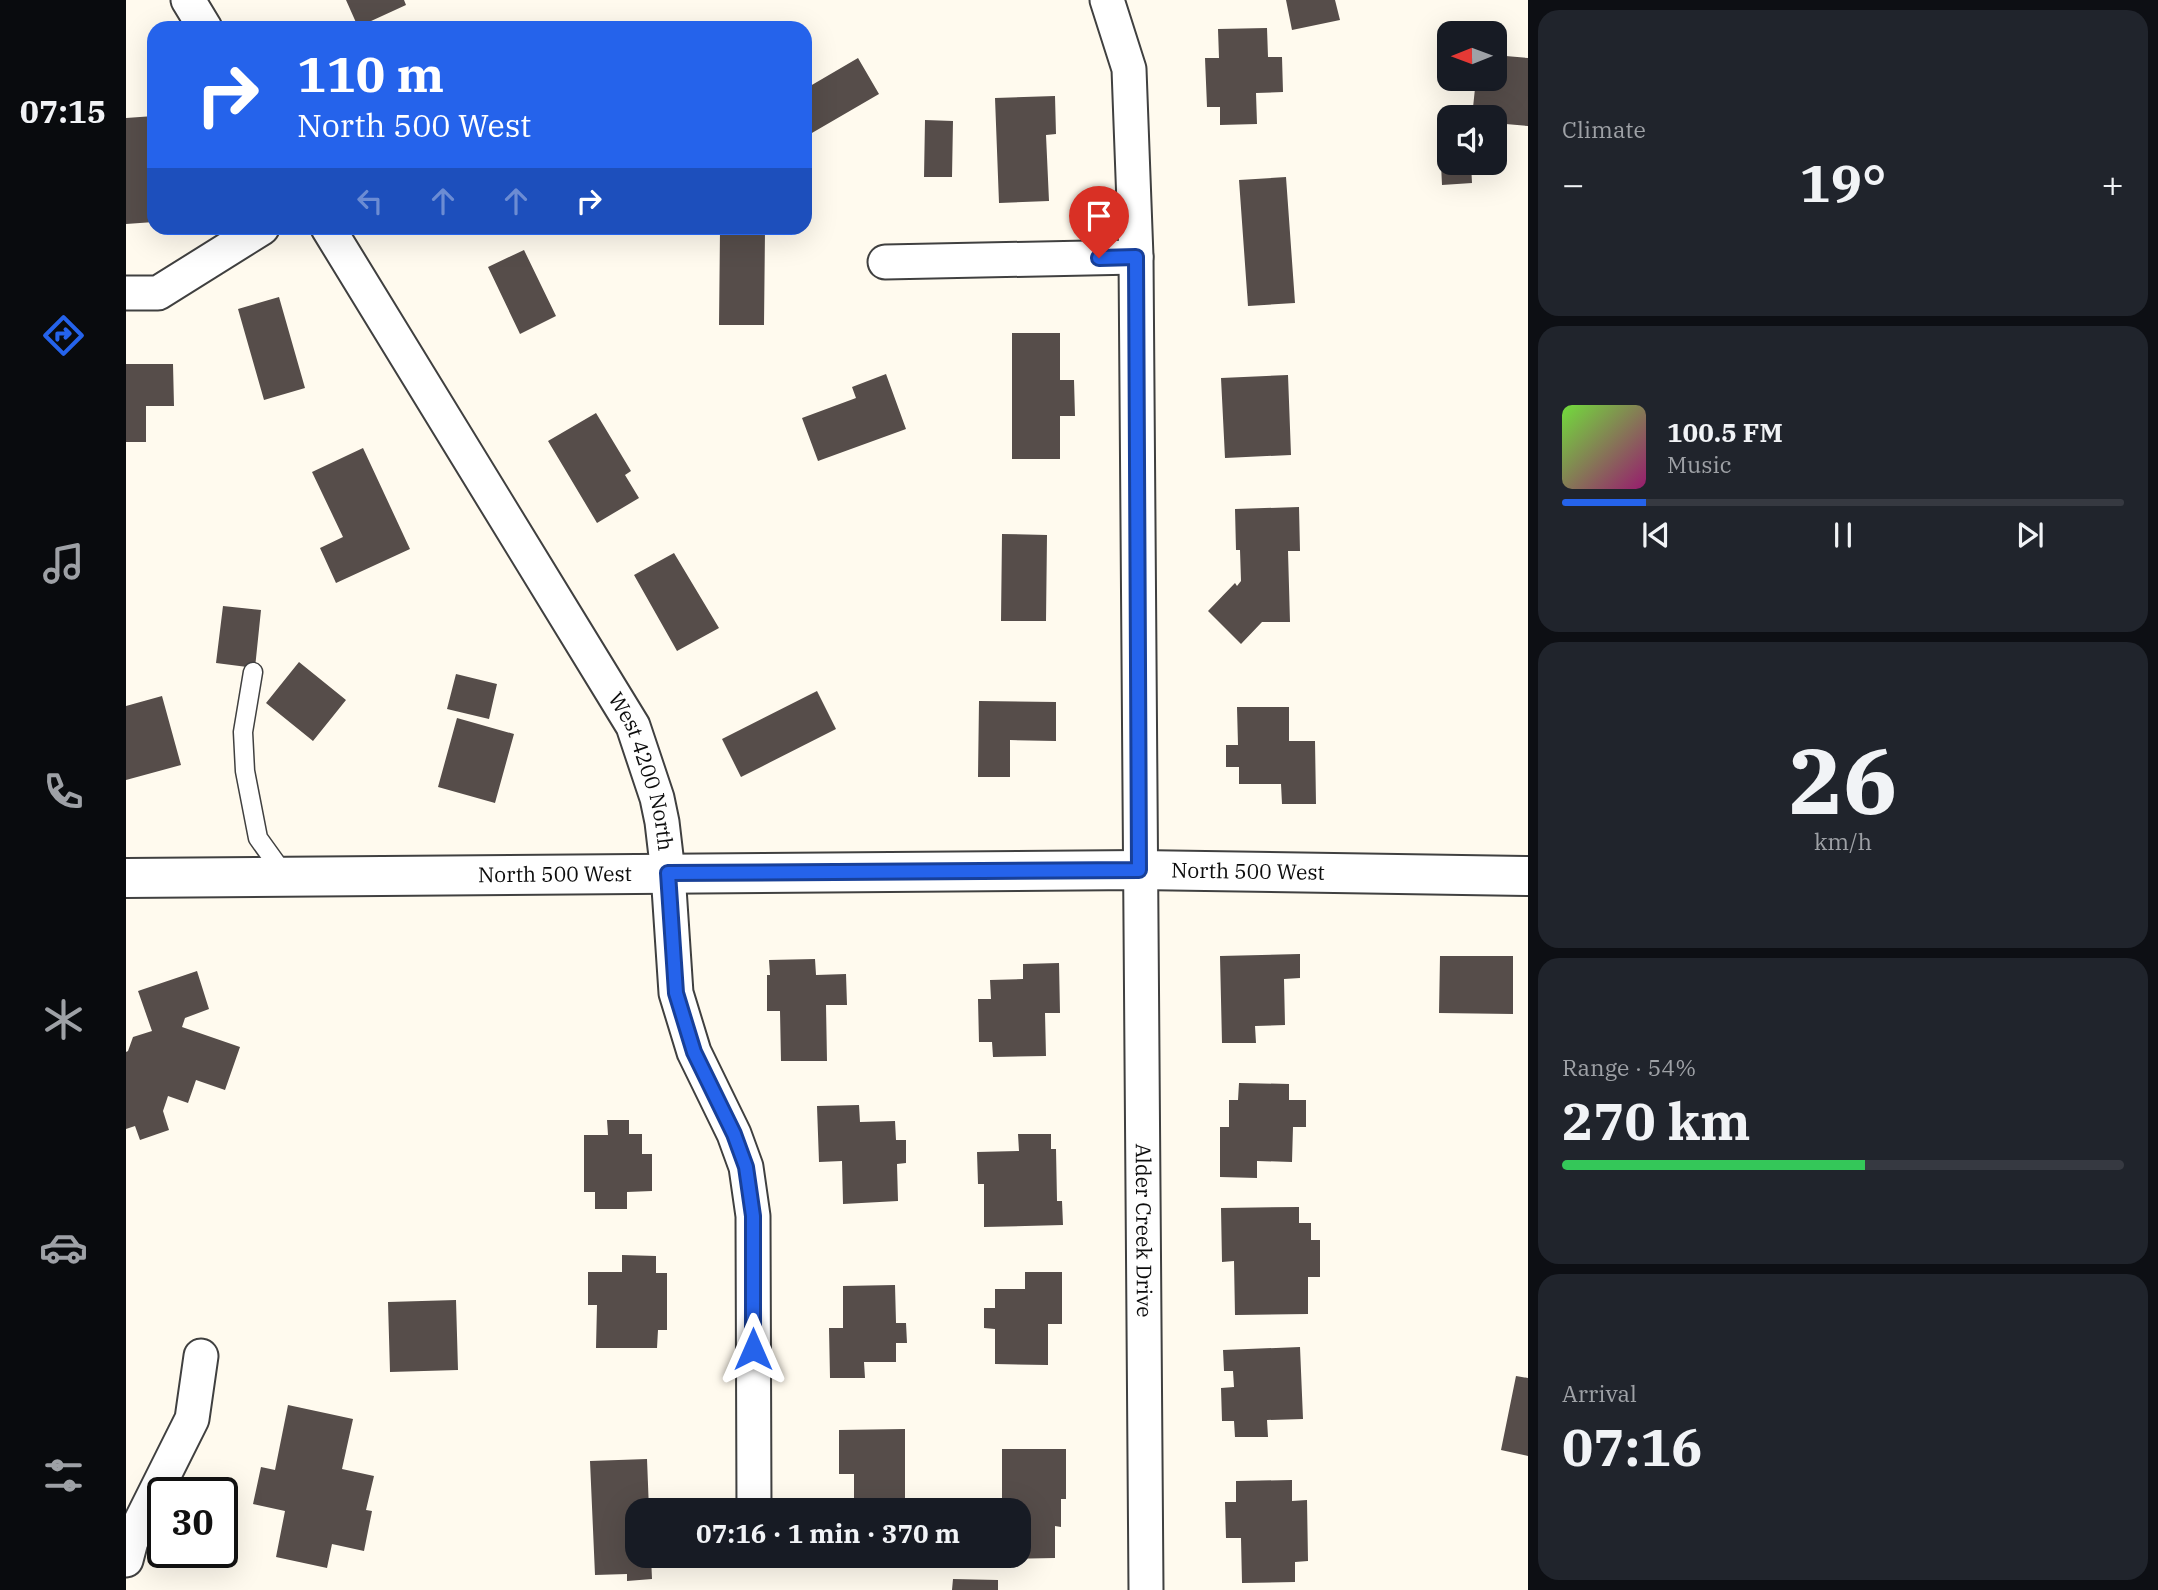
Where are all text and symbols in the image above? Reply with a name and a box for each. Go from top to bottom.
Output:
north arrow [1437,21,1507,91]
map controls [1437,21,1507,175]
text: 110 m [297,42,444,105]
icon: right [182,49,273,140]
text: 07:15 [20,90,106,132]
text: North 500 West [297,104,531,146]
button: sound [1437,105,1507,175]
text: Climate [1562,114,1646,144]
text: 19° [1800,149,1886,216]
text: − [1562,159,1585,208]
text: + [2101,159,2124,208]
icon: left [351,182,389,220]
icon: ahead [424,182,462,220]
icon: ahead [497,182,535,220]
icon: right [570,182,608,220]
pin [1069,186,1129,258]
icon: arrive [1080,197,1118,235]
icon: directions [39,311,88,360]
text: 100.5 FM [1667,415,1783,449]
text: Music [1667,449,1732,479]
icon: previous [1637,516,1675,554]
icon: pause [1824,516,1862,554]
icon: next [2011,516,2049,554]
icon: music [39,539,88,588]
street label: West 4200 North [602,686,680,852]
text: 26 [1788,721,1898,839]
icon: phone [39,767,88,816]
text: km/h [1814,826,1872,856]
street label: North 500 West [1171,855,1325,886]
street label: North 500 West [478,859,632,888]
icon: climate [39,995,88,1044]
text: Range · 54% [1562,1052,1696,1082]
text: 270 km [1562,1087,1751,1154]
street label: Alder Creek Drive [1130,1143,1159,1318]
icon: car [39,1223,88,1272]
position arrow [716,1312,790,1386]
text: Arrival [1562,1378,1637,1408]
text: 07:16 [1562,1413,1703,1480]
icon: filters [39,1451,88,1500]
speed limit sign: 30 [147,1477,238,1568]
text: 07:16 · 1 min · 370 m [696,1516,960,1550]

